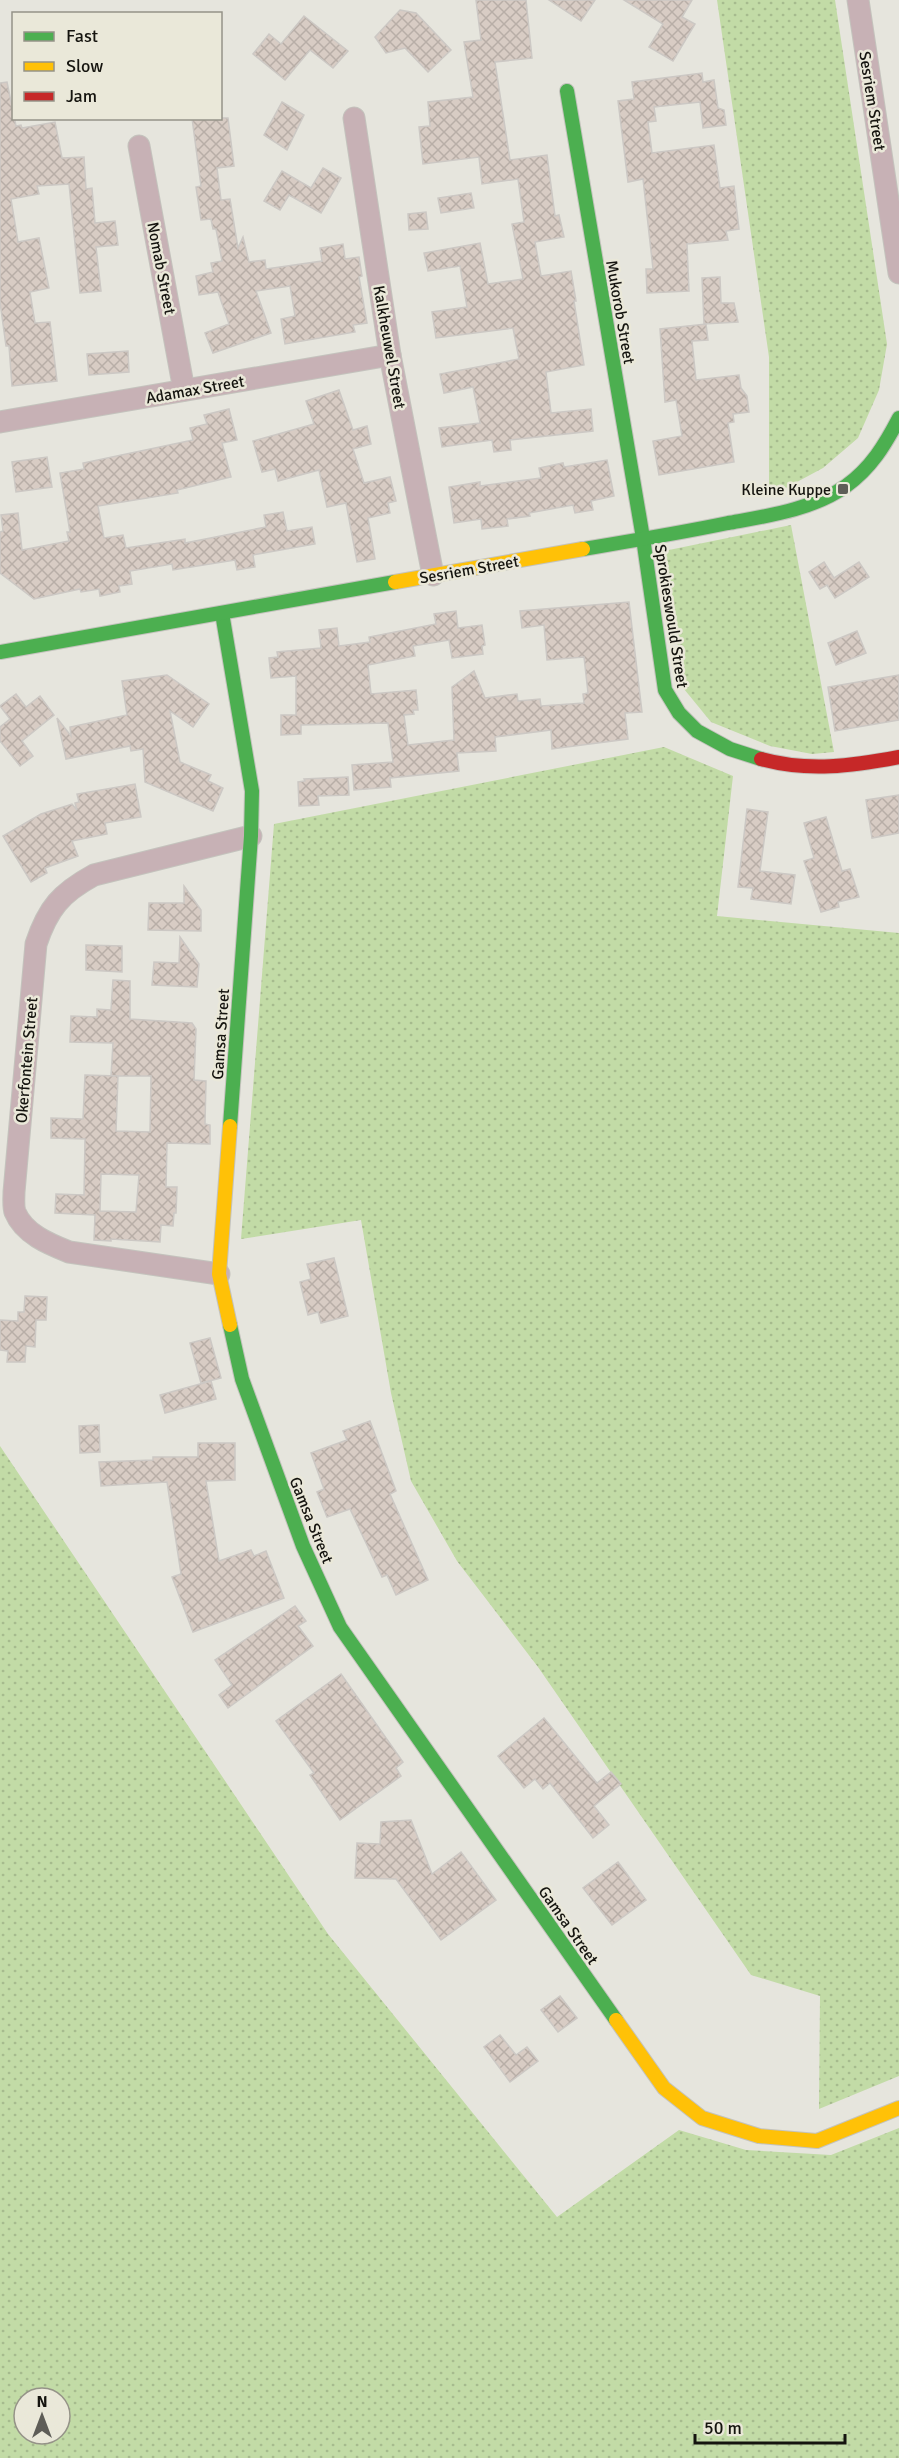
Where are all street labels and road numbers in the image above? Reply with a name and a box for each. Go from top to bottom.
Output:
street label: Sesriem Street [854,50,890,153]
street label: Nomab Street [142,220,180,316]
street label: Mukorob Street [601,259,639,366]
street label: Kalkheuwel Street [368,284,410,411]
street label: Adamax Street [144,371,246,408]
street label: Sprokieswould Street [650,543,692,690]
street label: Sesriem Street [418,551,521,589]
street label: Gamsa Street [208,987,234,1080]
street label: Okerfontein Street [12,996,43,1124]
street label: Gamsa Street [285,1474,338,1567]
street label: Gamsa Street [534,1882,603,1969]

